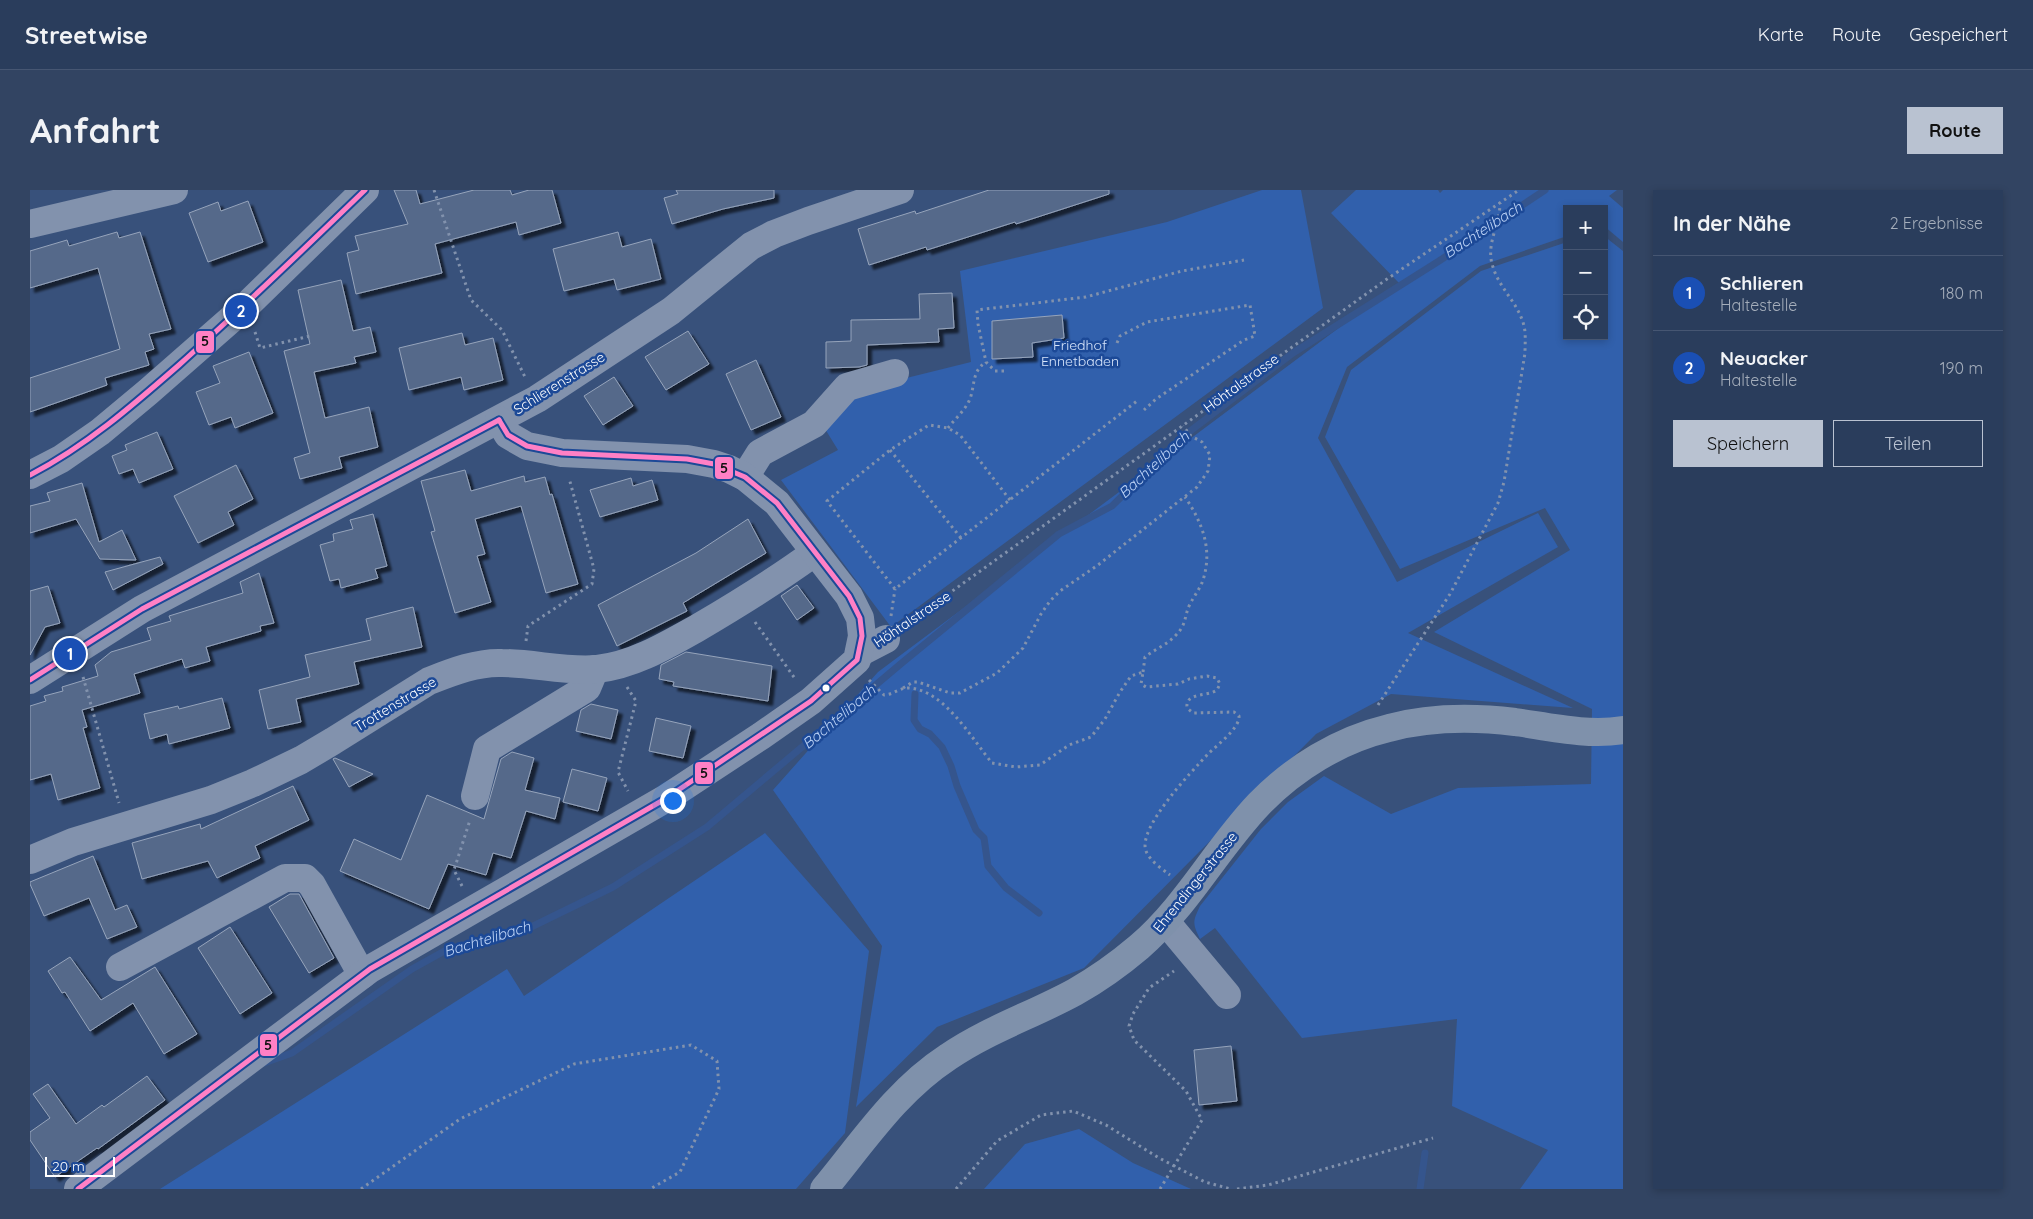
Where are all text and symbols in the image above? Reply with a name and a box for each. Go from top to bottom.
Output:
text: Streetwise [25,20,148,50]
text: Karte [1758,23,1804,46]
text: Route [1832,23,1881,46]
text: Gespeichert [1909,23,2008,46]
button: Route [1907,107,2003,154]
text: Anfahrt [30,108,161,152]
water label: Bachtelibach [1440,197,1526,262]
map controls [1563,205,1608,340]
button: + [1563,205,1608,250]
text: In der Nähe [1673,210,1791,236]
text: 2 Ergebnisse [1890,213,1983,233]
button: − [1563,250,1608,295]
text: Schlieren [1720,271,1804,295]
text: 1 [1686,283,1692,303]
text: 180 m [1940,283,1983,303]
pin: 2 [225,292,257,330]
button: locate [1563,295,1608,340]
text: Haltestelle [1720,295,1797,315]
line badge: 5 [195,330,215,354]
text: 5 [201,332,209,350]
park label: Friedhof Ennetbaden [1041,336,1119,370]
text: Neuacker [1720,346,1808,370]
street label: Schlierenstrasse [510,348,608,418]
street label: Höhtalstrasse [1200,350,1282,416]
text: 2 [1684,358,1694,378]
text: 190 m [1940,358,1983,378]
text: Haltestelle [1720,370,1797,390]
button: Speichern [1673,420,1823,467]
button: Teilen [1833,420,1983,467]
water label: Bachtelibach [1114,427,1193,502]
line badge: 5 [714,456,734,480]
text: 5 [720,459,728,477]
street label: Höhtalstrasse [870,587,954,651]
pin: 1 [54,635,86,673]
street label: Trottenstrasse [351,672,439,736]
water label: Bachtelibach [798,680,880,753]
unlabelled marker [821,683,831,693]
line badge: 5 [694,761,714,785]
text: 5 [700,764,708,782]
your location [660,788,686,814]
street label: Ehrendingerstrasse [1149,828,1241,936]
water label: Bachtelibach [441,916,533,961]
line badge: 5 [259,1033,278,1057]
text: 5 [264,1036,272,1054]
scale bar [45,1154,115,1177]
text: 20 m [52,1157,85,1175]

